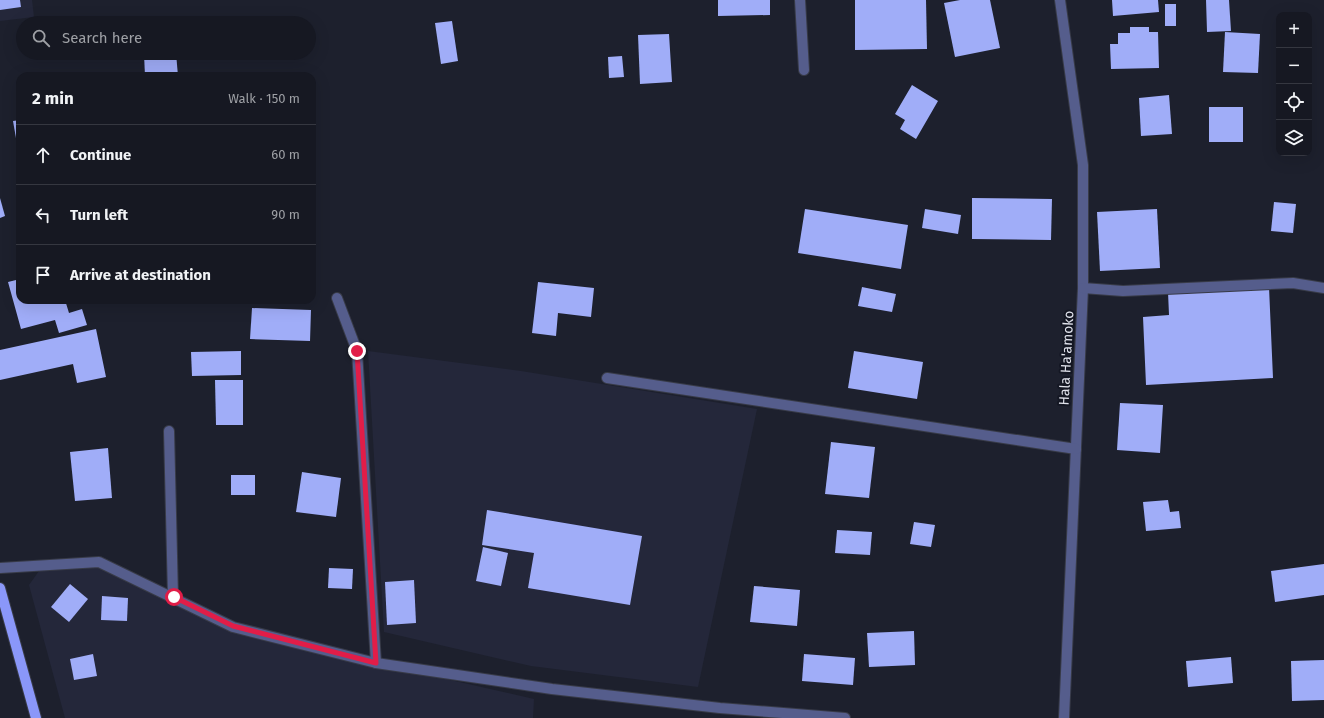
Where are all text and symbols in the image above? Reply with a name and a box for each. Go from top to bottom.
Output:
map controls [1276,12,1312,156]
button: + [1276,12,1312,48]
search box [16,16,316,60]
icon: search [30,27,52,49]
text: Search here [62,29,142,47]
button: − [1276,48,1312,84]
button: locate [1276,84,1312,120]
text: 2 min [32,88,74,109]
text: Walk · 150 m [228,91,300,106]
button: layers [1276,120,1312,156]
icon: ahead [32,144,54,166]
text: Continue [70,146,131,164]
text: 60 m [271,147,300,162]
icon: left [32,204,54,226]
text: Turn left [70,206,128,224]
text: 90 m [271,207,300,222]
icon: arrive [32,264,54,286]
text: Arrive at destination [70,266,211,284]
street label: Hala Ha'amoko [1056,310,1077,406]
route end [348,342,366,360]
route start [165,588,183,606]

